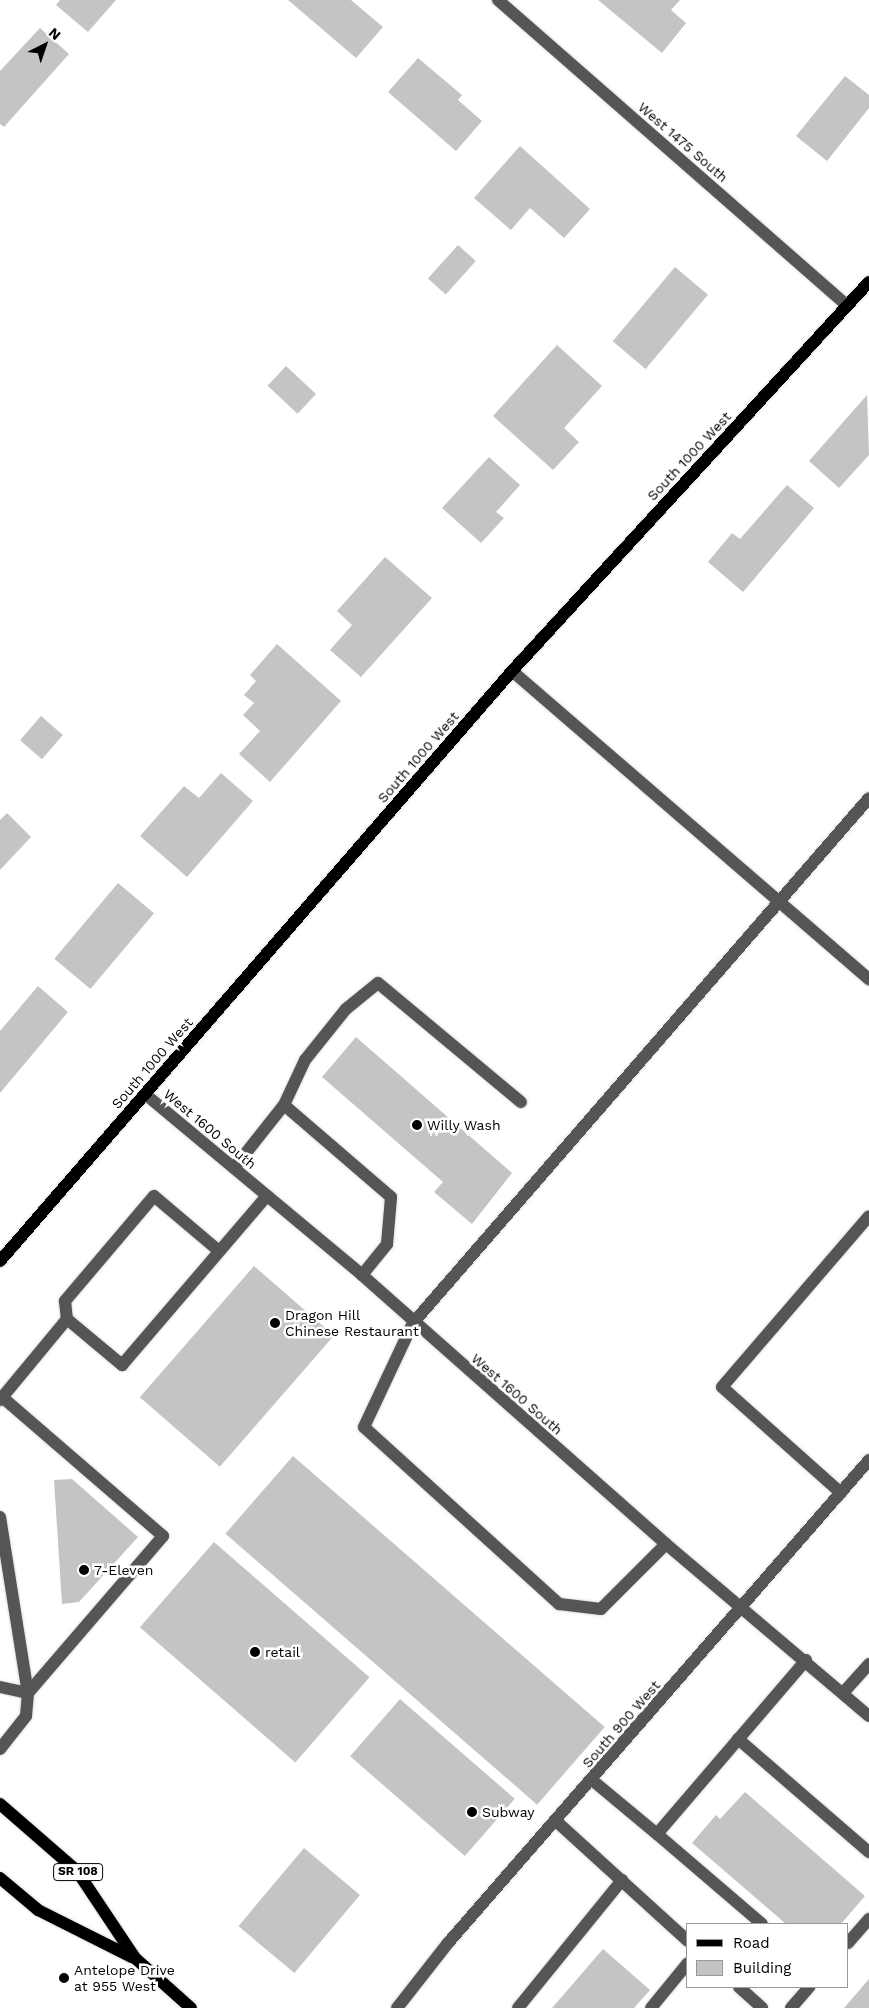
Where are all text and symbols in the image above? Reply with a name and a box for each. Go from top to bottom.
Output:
north arrow [20,20,70,70]
text: N [46,24,64,43]
street label: West 1475 South [635,98,731,186]
street label: South 1000 West [643,408,735,504]
street label: South 1000 West [374,708,462,806]
street label: South 1000 West [108,1014,196,1112]
street label: West 1600 South [160,1085,260,1173]
place label: Willy Wash [427,1117,501,1133]
marker: Willy Wash [411,1119,423,1131]
place label: Dragon Hill Chinese Restaurant [285,1307,419,1340]
marker: Dragon Hill Chinese Restaurant [269,1317,281,1329]
street label: West 1600 South [468,1350,566,1438]
place label: 7-Eleven [94,1562,153,1578]
marker: 7-Eleven [78,1564,90,1576]
place label: retail [265,1644,300,1660]
marker: retail [249,1646,261,1658]
street label: South 900 West [578,1677,664,1771]
place label: Subway [482,1804,534,1820]
marker: Subway [466,1806,478,1818]
road number: SR 108 [53,1862,103,1881]
legend [686,1923,849,1988]
text: Road [733,1934,770,1952]
text: Building [733,1959,791,1977]
place label: Antelope Drive at 955 West [74,1962,175,1994]
marker: Antelope Drive at 955 West [58,1972,70,1984]

